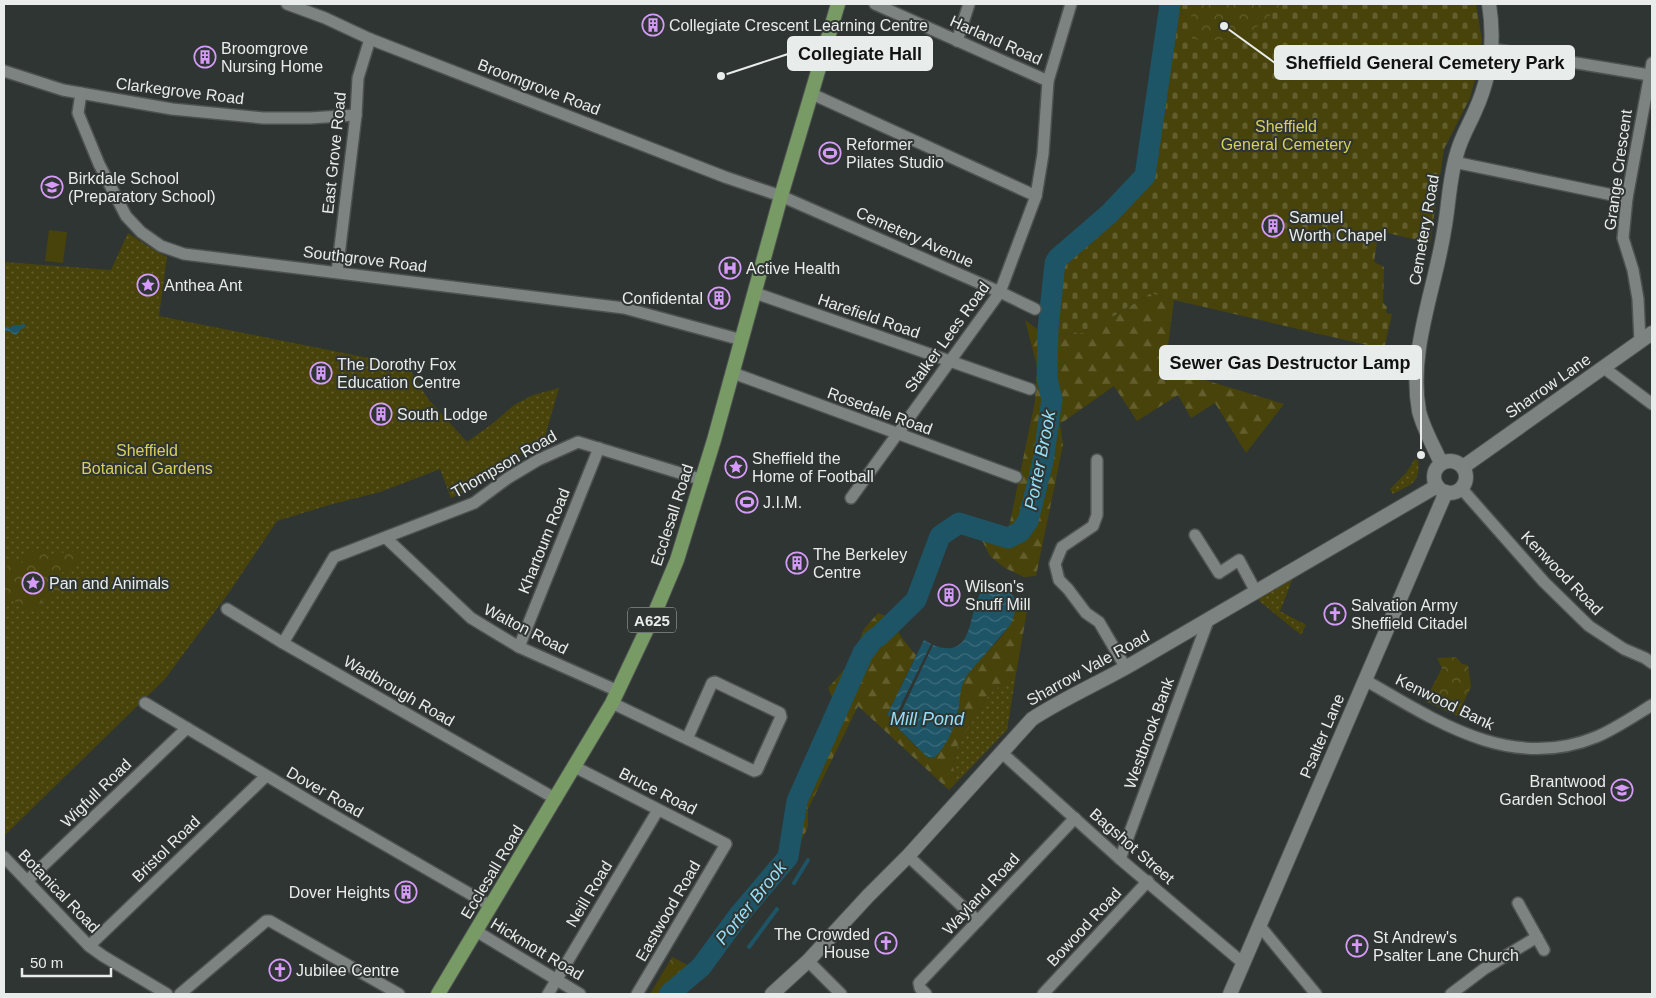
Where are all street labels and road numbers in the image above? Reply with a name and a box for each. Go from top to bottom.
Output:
street label: Harland Road [947,12,1045,68]
street label: Broomgrove Road [475,56,603,118]
street label: Clarkegrove Road [115,75,245,107]
street label: East Grove Road [319,91,349,215]
street label: Grange Crescent [1601,108,1635,232]
street label: Cemetery Road [1406,173,1442,287]
street label: Cemetery Avenue [854,203,977,271]
street label: Southgrove Road [302,243,428,275]
street label: Stalker Lees Road [901,279,993,395]
street label: Harefield Road [816,291,922,341]
street label: Sharrow Lane [1502,350,1594,422]
street label: Rosedale Road [825,384,935,438]
street label: Thompson Road [449,427,559,501]
street label: Ecclesall Road [648,462,696,568]
street label: Khartoum Road [515,486,573,596]
street label: Kenwood Road [1518,528,1606,618]
street label: Walton Road [481,601,571,657]
road number: A625 [628,608,676,632]
street label: Sharrow Vale Road [1024,627,1152,709]
street label: Wadbrough Road [341,652,457,730]
street label: Kenwood Bank [1393,671,1498,734]
street label: Westbrook Bank [1121,674,1177,791]
street label: Psalter Lane [1297,691,1347,781]
street label: Wigfull Road [57,755,135,831]
street label: Dover Road [284,763,366,821]
street label: Bruce Road [616,764,700,818]
street label: Bagshot Street [1086,805,1178,887]
street label: Bristol Road [129,813,203,885]
street label: Ecclesall Road [457,822,527,922]
street label: Botanical Road [15,846,103,936]
street label: Wayland Road [939,850,1023,938]
street label: Neill Road [563,858,615,930]
street label: Eastwood Road [632,858,704,964]
street label: Bowood Road [1044,884,1124,970]
street label: Hickmott Road [488,915,586,983]

